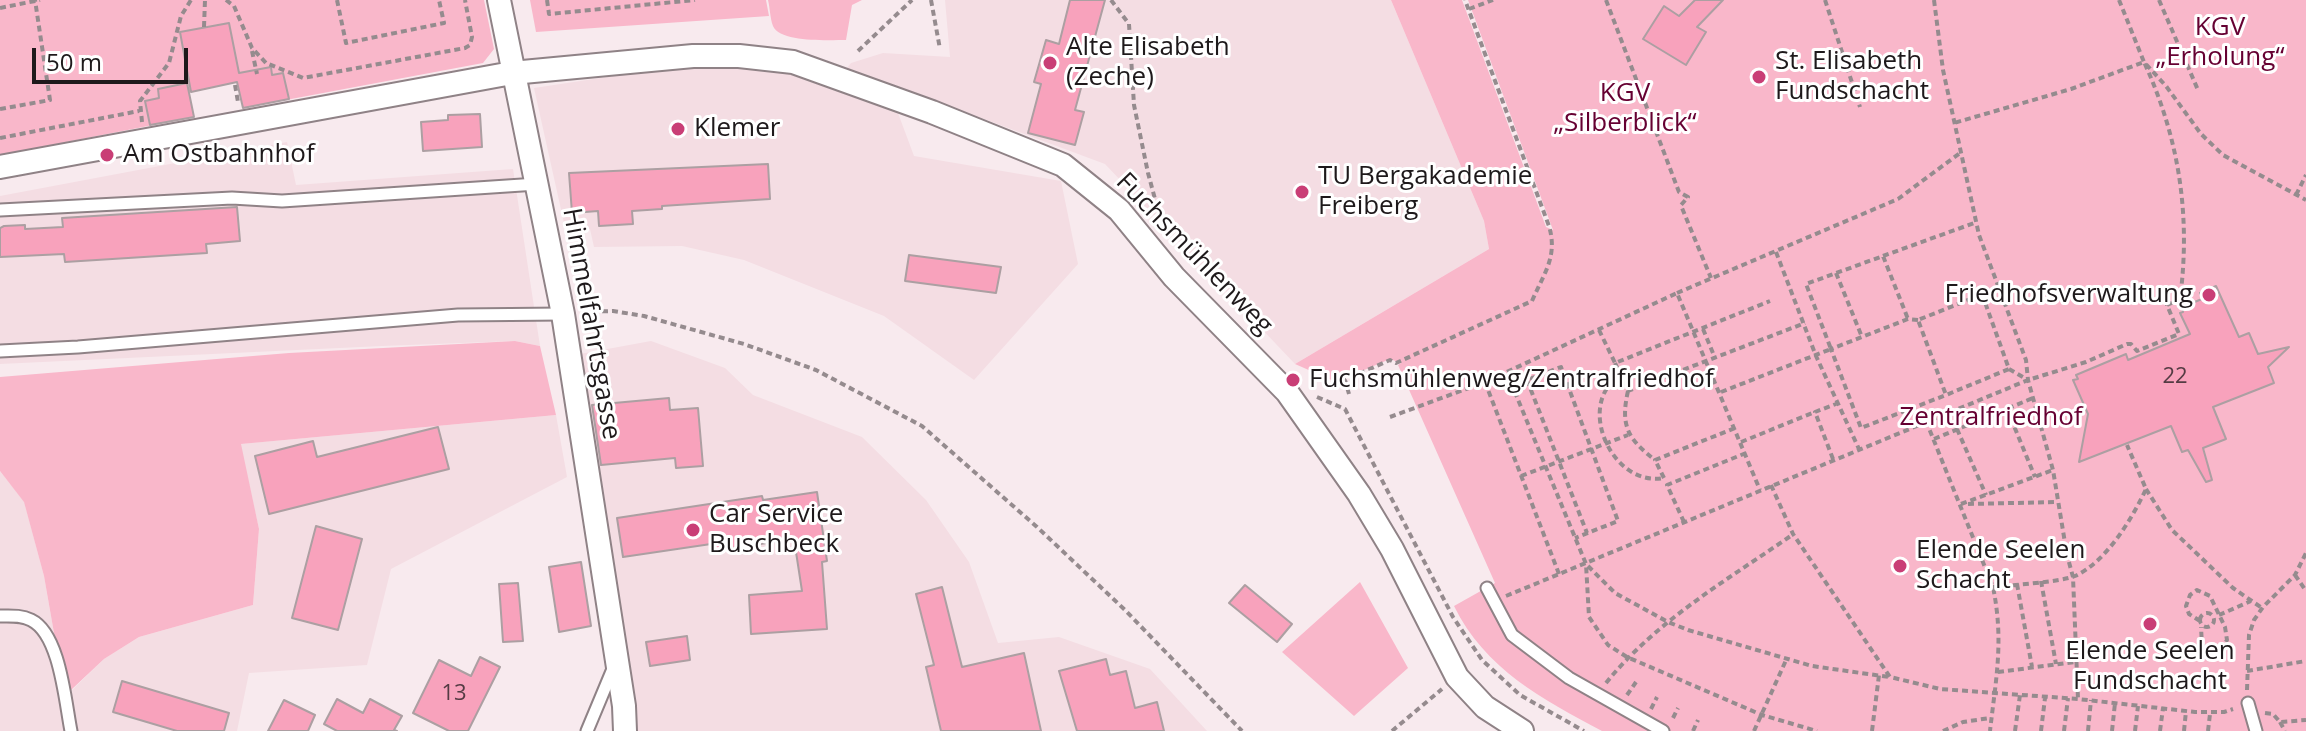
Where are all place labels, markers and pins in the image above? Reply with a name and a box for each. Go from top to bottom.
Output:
place label: Alte Elisabeth (Zeche) [1066,32,1230,94]
place label: St. Elisabeth Fundschacht [1775,46,1929,108]
marker: Alte Elisabeth (Zeche) [1041,54,1059,72]
marker: St. Elisabeth Fundschacht [1750,68,1768,86]
place label: Klemer [694,113,780,145]
marker: Klemer [669,120,687,138]
place label: Am Ostbahnhof [123,139,315,171]
marker: Am Ostbahnhof [98,146,116,164]
place label: TU Bergakademie Freiberg [1318,161,1532,222]
marker: TU Bergakademie Freiberg [1293,183,1311,201]
place label: Friedhofsverwaltung [1945,279,2193,311]
marker: Friedhofsverwaltung [2200,286,2218,304]
place label: Fuchsmühlenweg/Zentralfriedhof [1309,364,1714,396]
marker: Fuchsmühlenweg/Zentralfriedhof [1284,371,1302,389]
place label: Car Service Buschbeck [709,499,843,560]
marker: Car Service Buschbeck [684,521,702,539]
place label: Elende Seelen Schacht [1916,535,2085,596]
marker: Elende Seelen Schacht [1891,557,1909,575]
marker: Elende Seelen Fundschacht [2141,615,2159,633]
place label: Elende Seelen Fundschacht [2065,636,2235,698]

